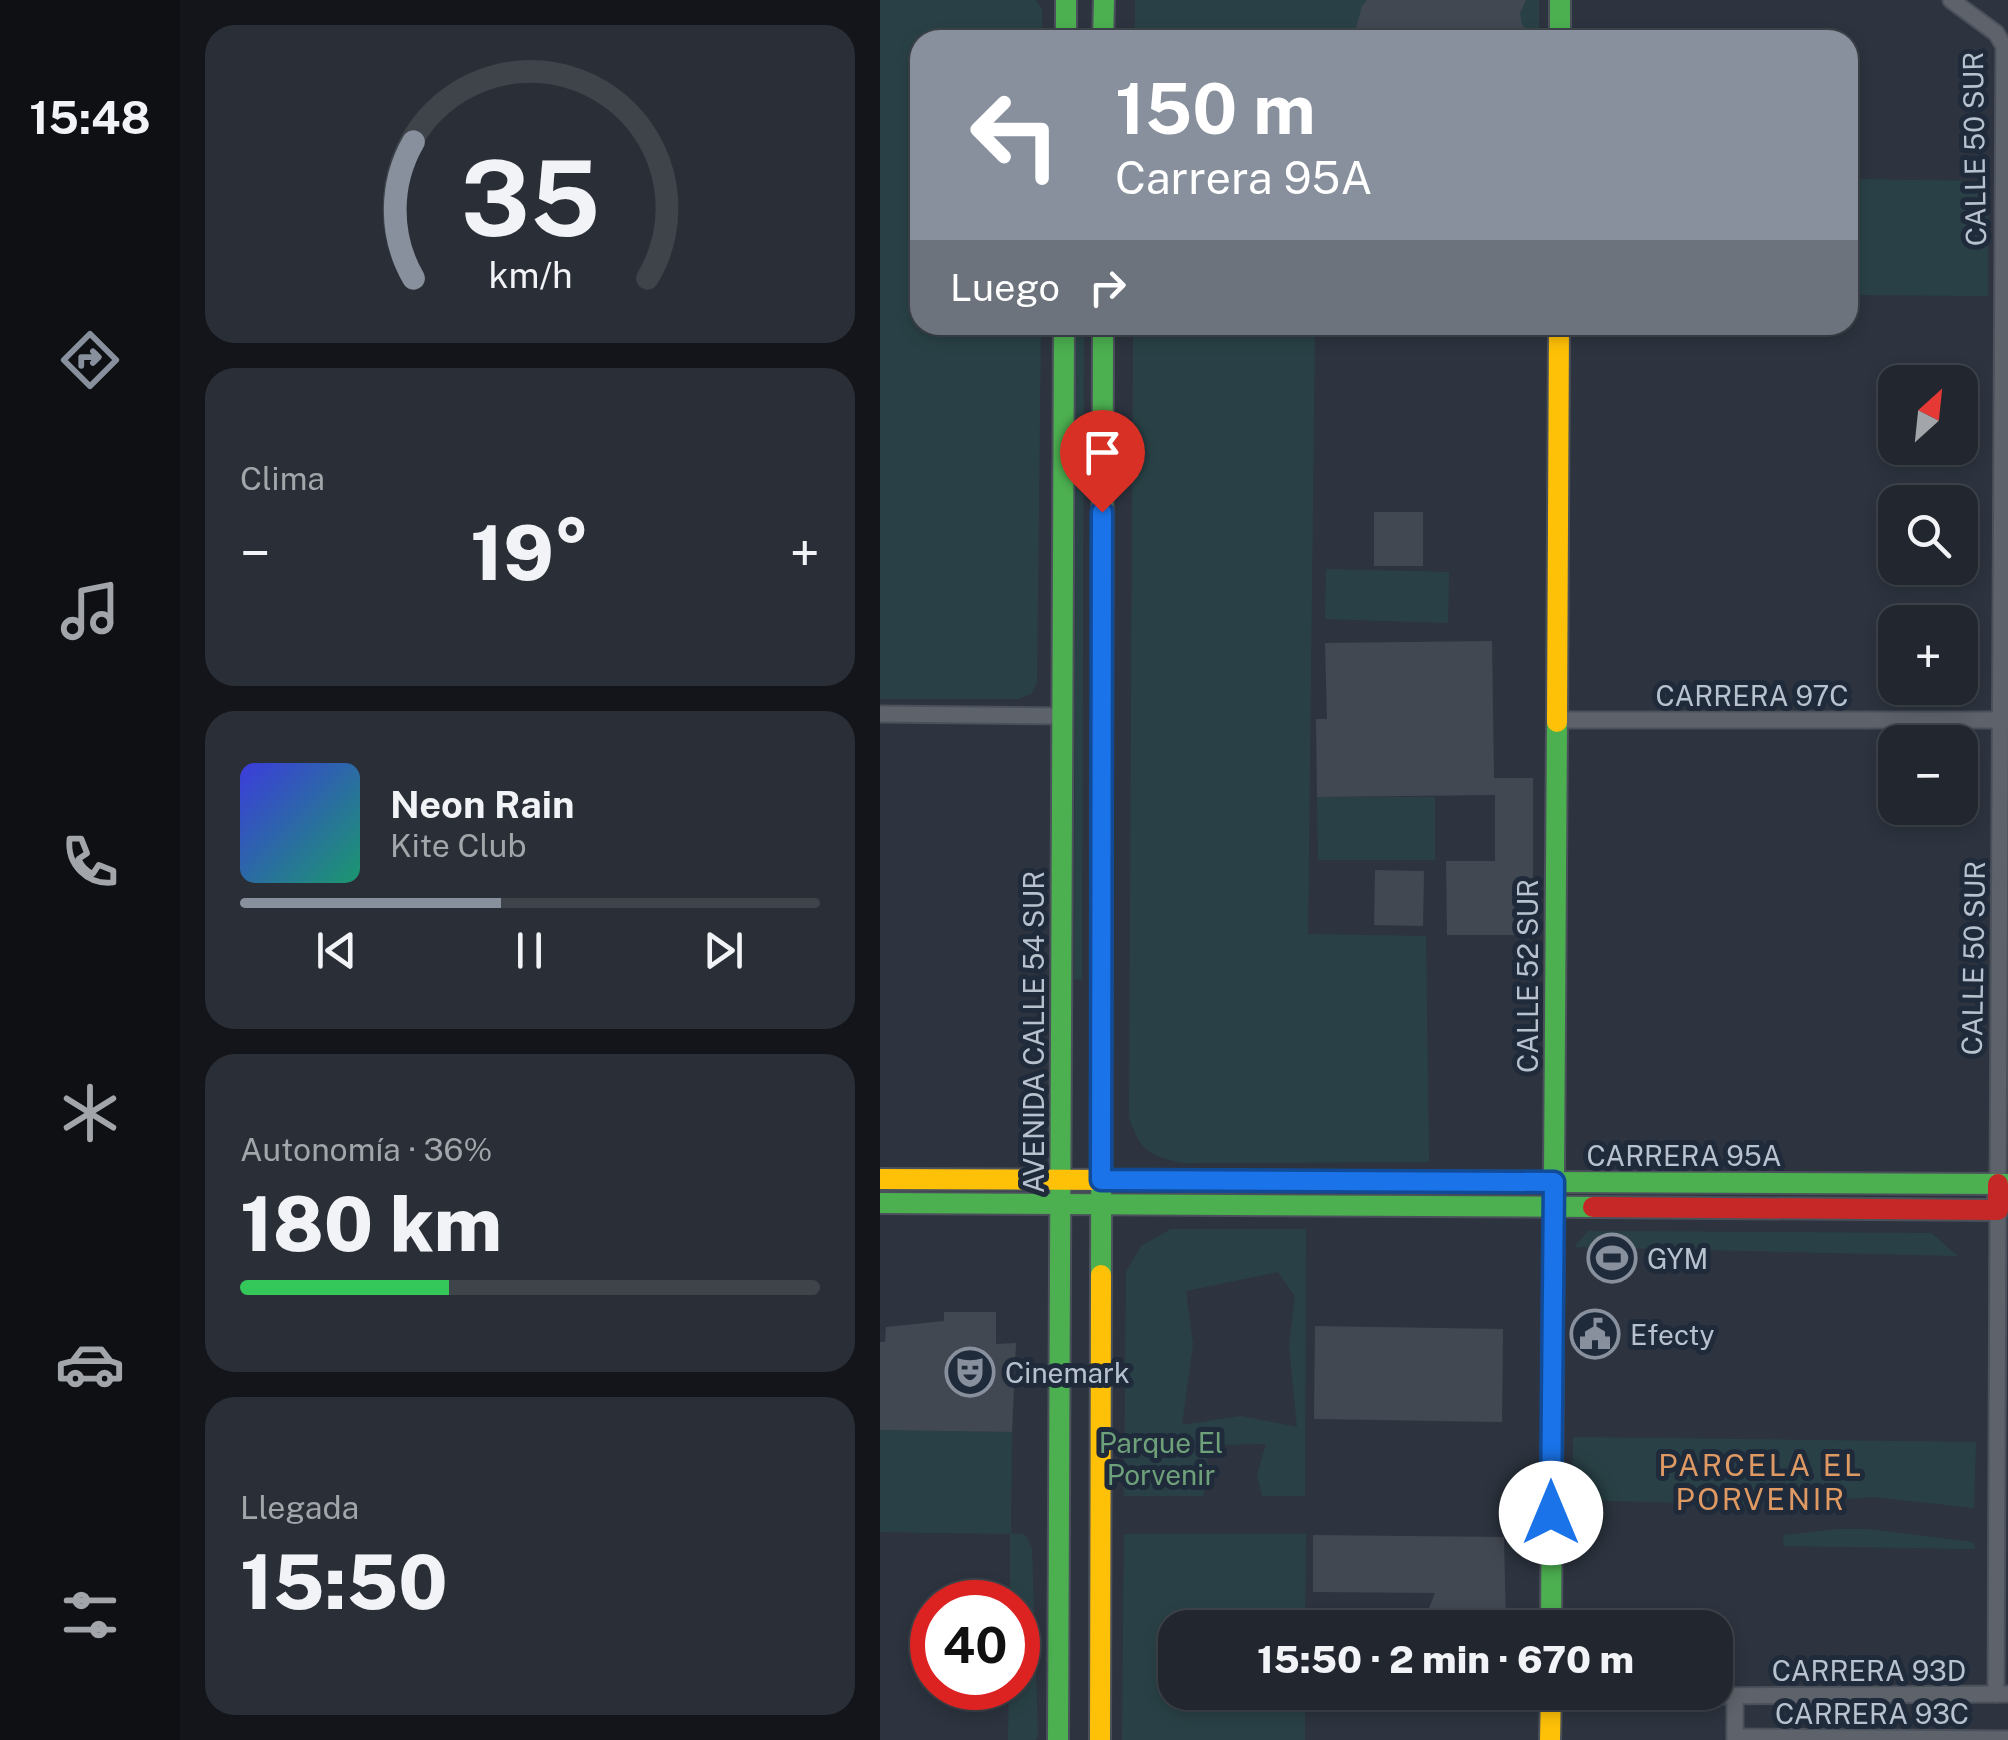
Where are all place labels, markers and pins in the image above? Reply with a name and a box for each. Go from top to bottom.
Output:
pin [1060,410,1145,513]
sports icon: GYM [1586,1232,1638,1284]
place label: GYM [1647,1242,1708,1275]
public building icon: Efecty [1569,1308,1621,1360]
place label: Efecty [1630,1318,1714,1351]
theatre icon: Cinemark [944,1346,996,1398]
place label: Cinemark [1005,1356,1130,1389]

